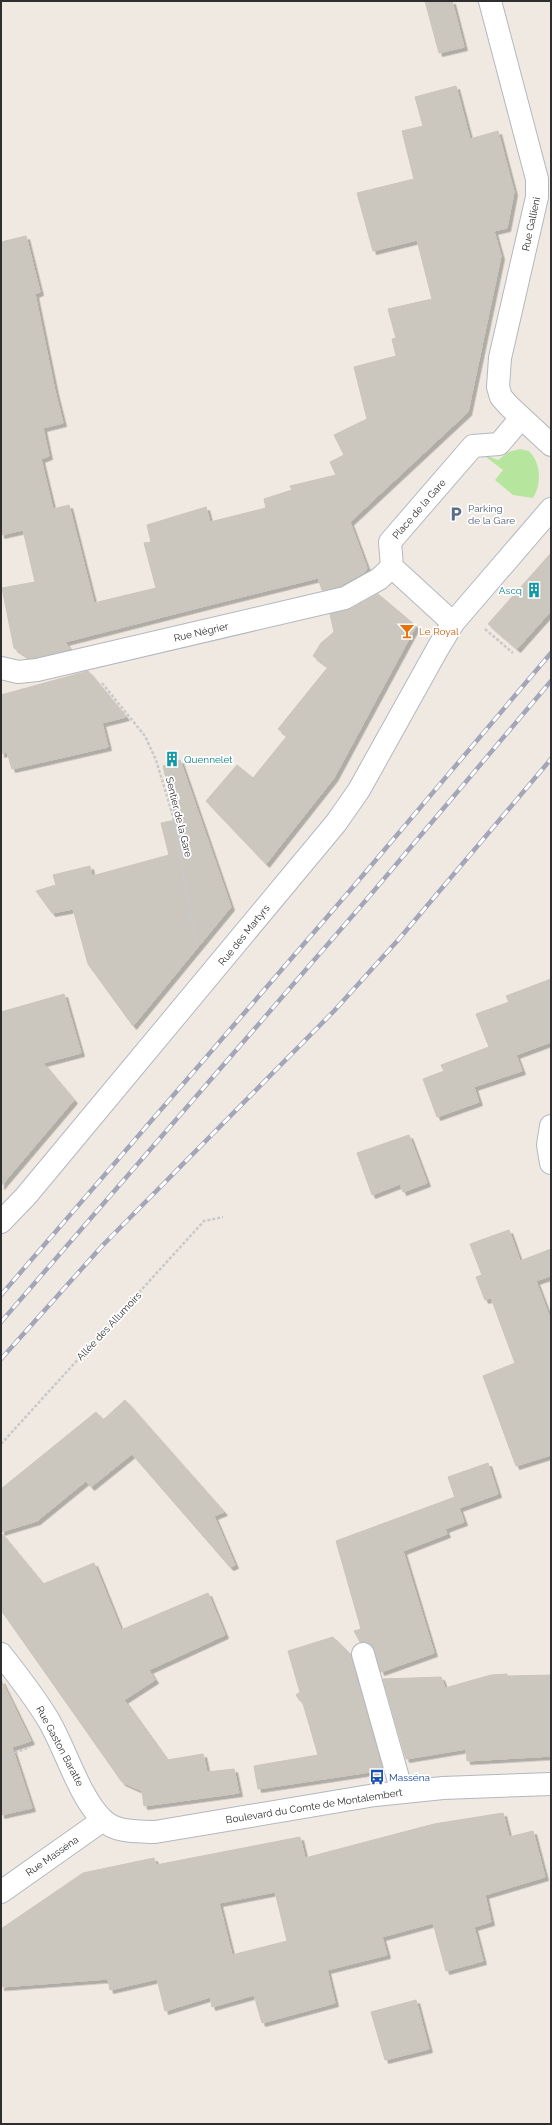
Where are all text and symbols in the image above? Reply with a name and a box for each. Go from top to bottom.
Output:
street label: Rue Gallieni [520,196,542,252]
street label: Place de la Gare [390,477,448,541]
place label: Parking de la Gare [468,503,515,526]
parking icon: Parking de la Gare [447,505,465,523]
building icon: Ascq [525,581,543,599]
place label: Ascq [499,585,522,596]
street label: Rue Négrier [173,620,230,644]
bar icon: Le Royal [398,622,416,640]
place label: Le Royal [419,626,459,637]
building icon: Quennelet [163,750,181,768]
place label: Quennelet [184,754,233,765]
street label: Sentier de la Gare [164,776,194,858]
street label: Rue des Martyrs [216,902,272,968]
street label: Allée des Allumoirs [74,1289,144,1362]
street label: Rue Gaston Baratte [34,1704,86,1788]
bus stop icon: Masséna [368,1768,386,1786]
place label: Masséna [389,1772,430,1783]
street label: Boulevard du Comte de Montalembert [225,1786,404,1825]
street label: Rue Masséna [24,1834,80,1878]

